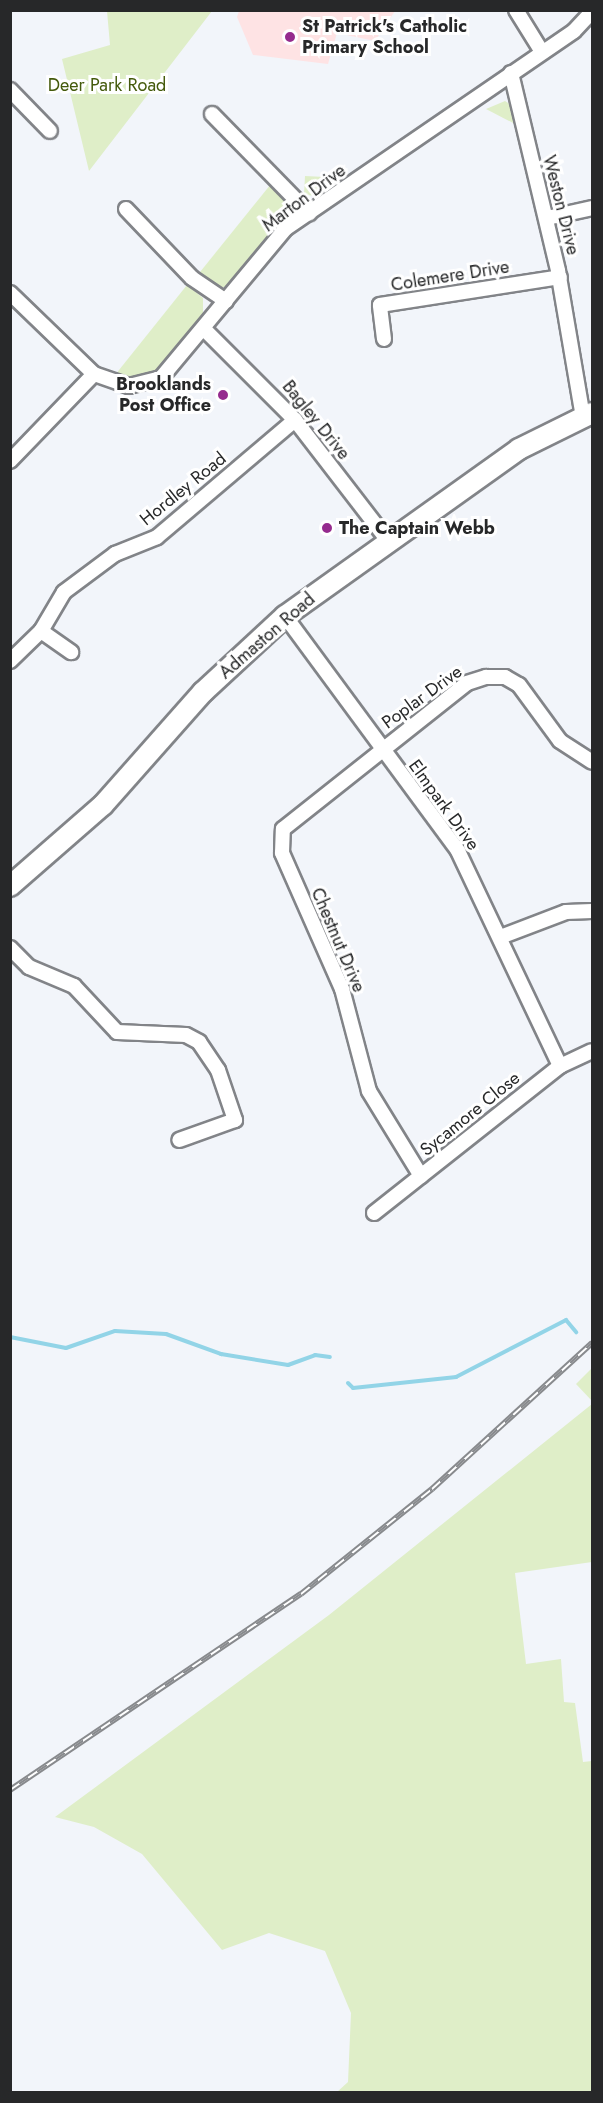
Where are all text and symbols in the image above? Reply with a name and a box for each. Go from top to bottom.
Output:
place label: St Patrick's Catholic Primary School [302,16,467,58]
marker: St Patrick's Catholic Primary School [283,30,297,44]
park label: Deer Park Road [48,74,166,96]
street label: Weston Drive [538,153,584,257]
street label: Marton Drive [258,160,350,236]
street label: Colemere Drive [389,256,511,296]
place label: Brooklands Post Office [116,374,211,416]
street label: Bagley Drive [278,376,354,464]
marker: Brooklands Post Office [216,388,230,402]
street label: Hordley Road [136,448,230,530]
place label: The Captain Webb [339,517,495,539]
marker: The Captain Webb [320,521,334,535]
street label: Admaston Road [215,589,319,683]
street label: Poplar Drive [378,661,466,733]
street label: Elmpark Drive [404,756,484,854]
street label: Chestnut Drive [306,885,370,995]
street label: Sycamore Close [416,1067,524,1161]

